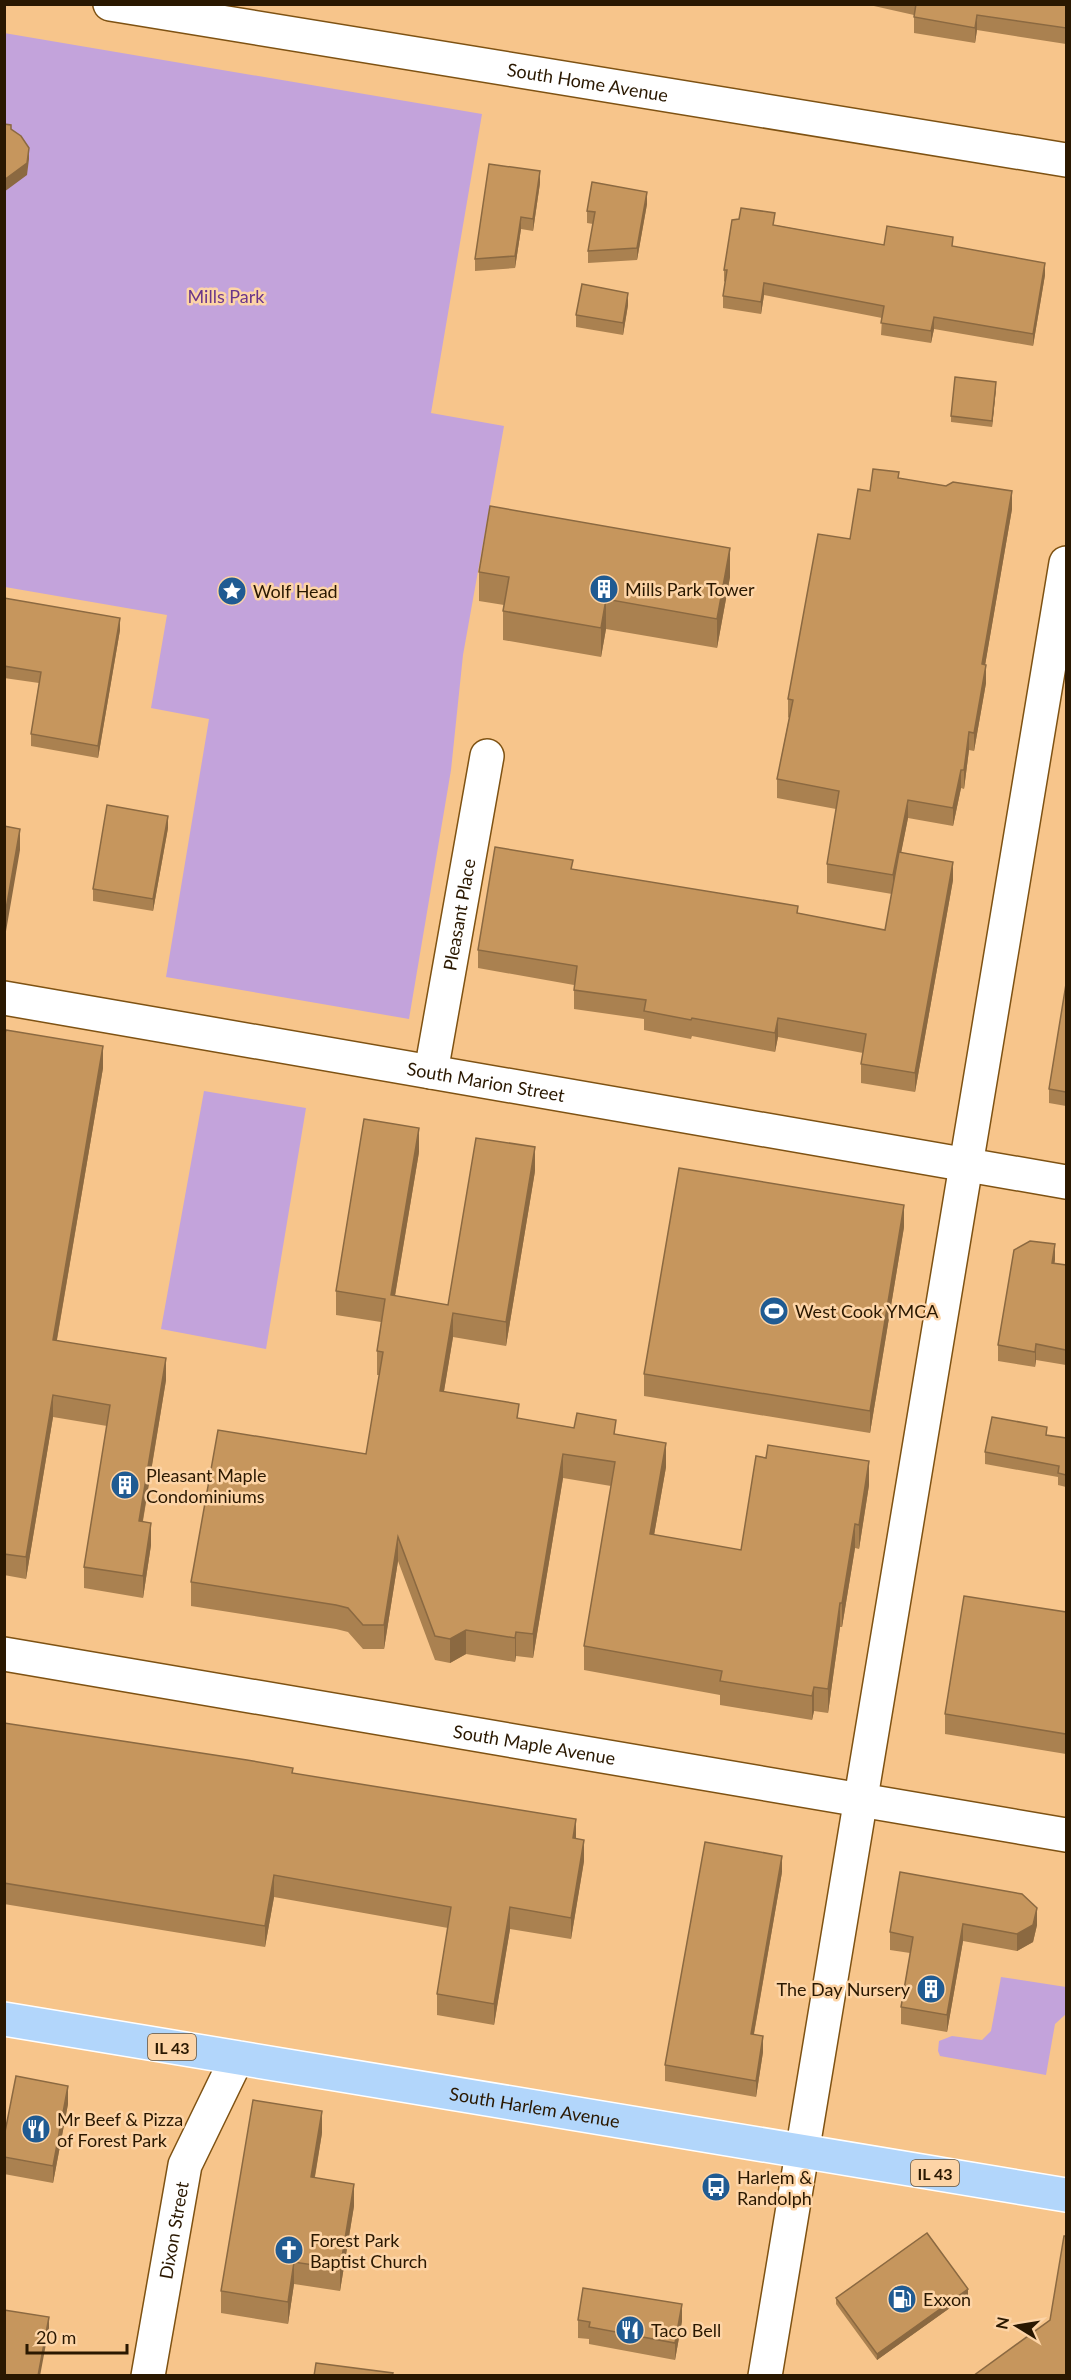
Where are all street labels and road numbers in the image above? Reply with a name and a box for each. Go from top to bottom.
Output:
street label: South Home Avenue [506,58,670,106]
street label: Pleasant Place [438,857,480,972]
street label: South Marion Street [405,1057,567,1106]
street label: South Maple Avenue [452,1720,617,1769]
road number: IL 43 [148,2034,196,2060]
street label: South Harlem Avenue [448,2082,622,2132]
road number: IL 43 [911,2160,959,2186]
street label: Dixon Street [154,2179,193,2281]

